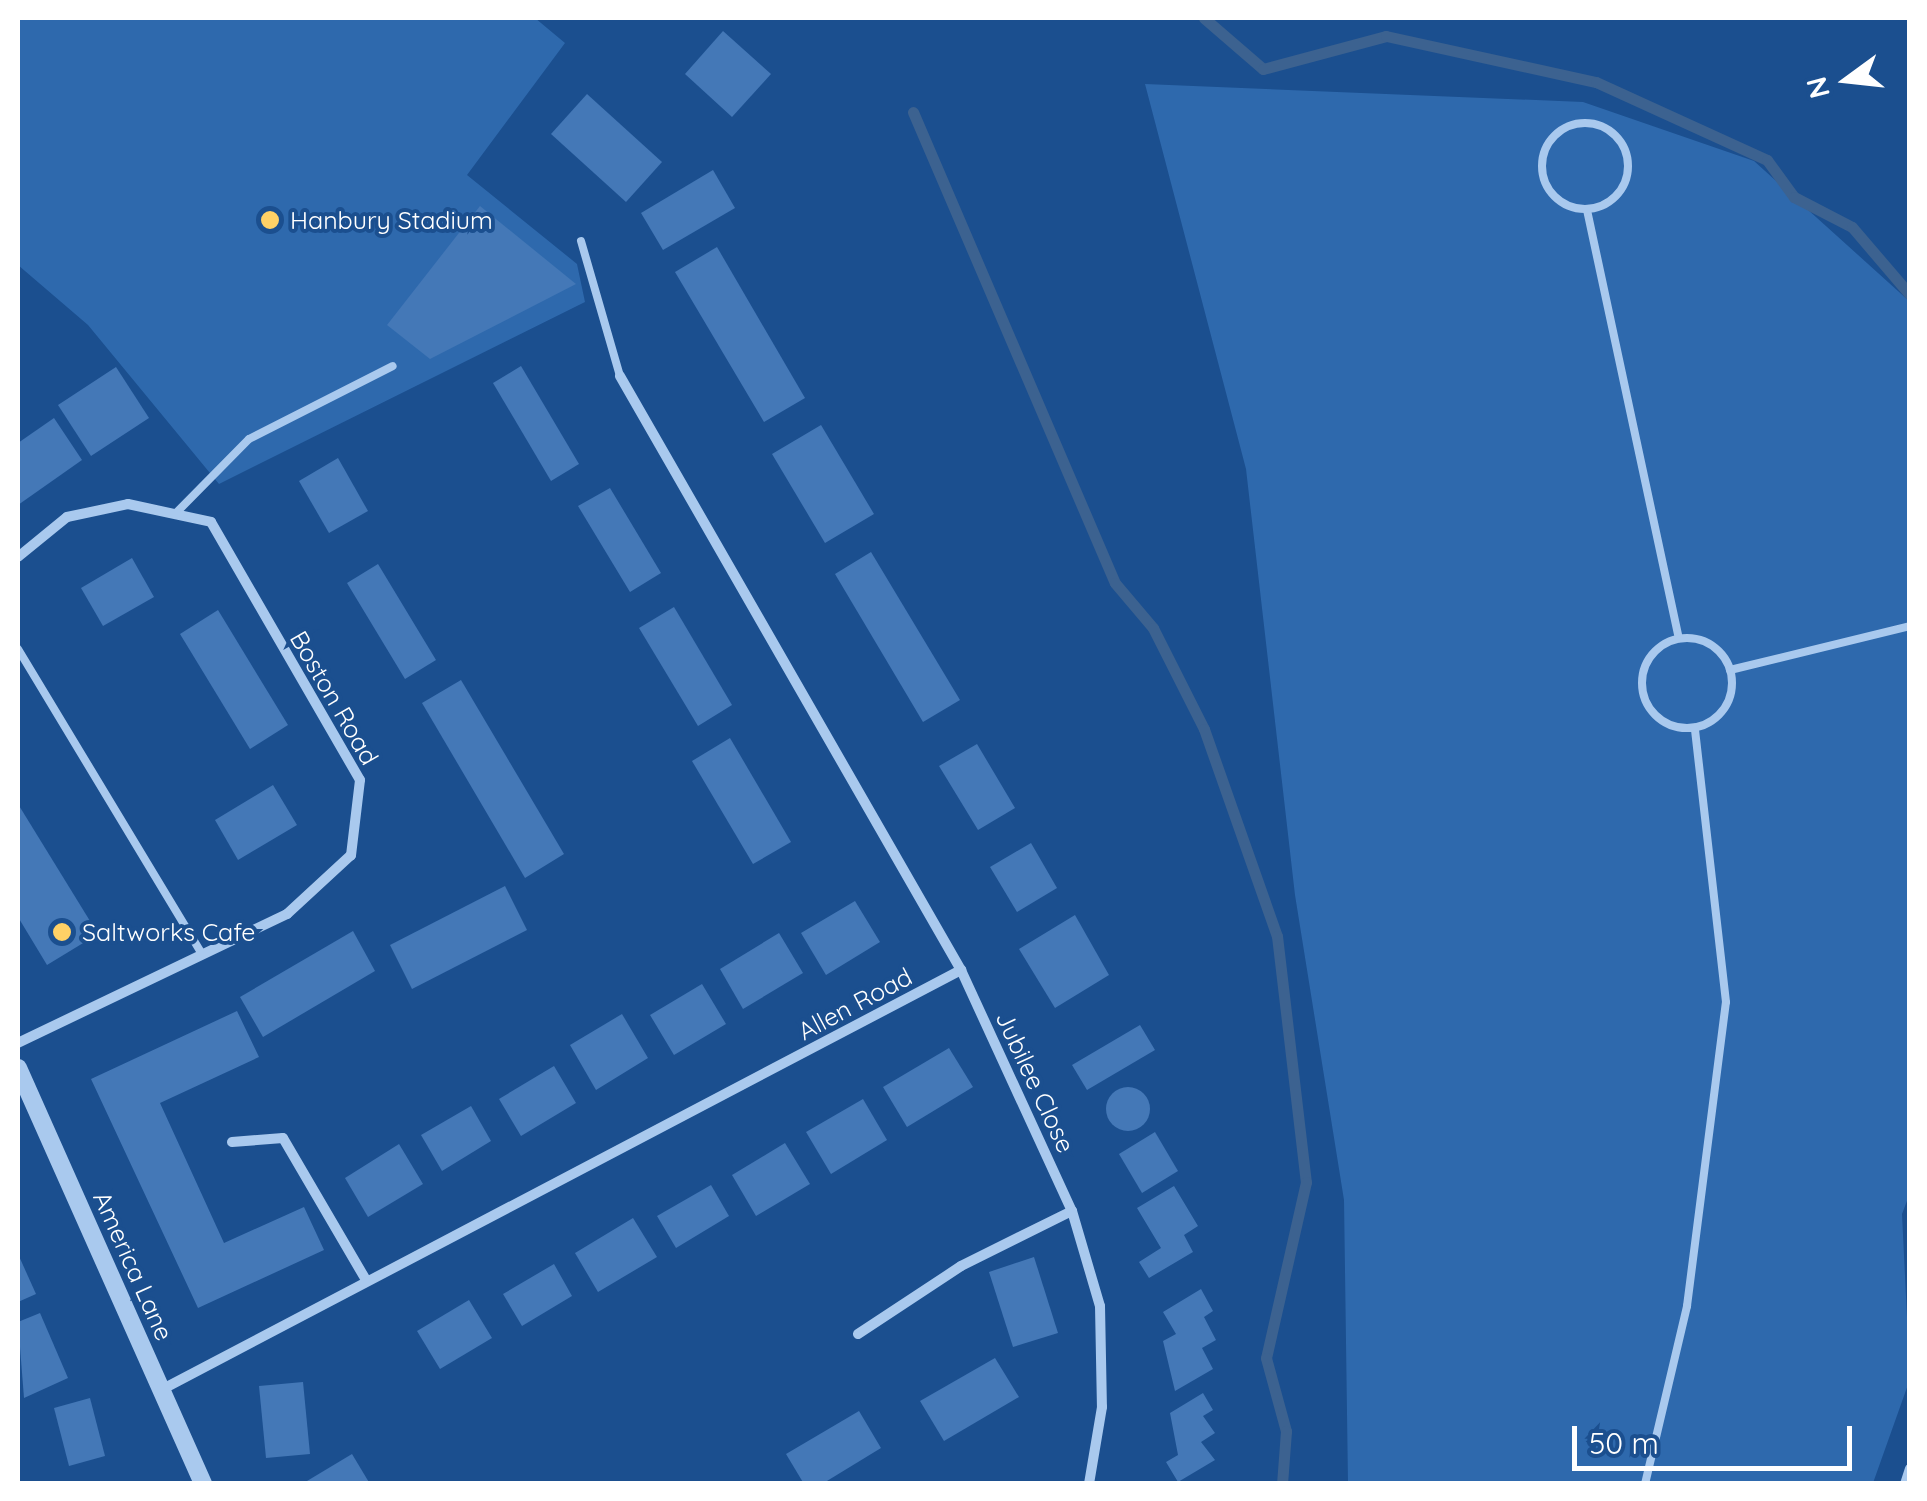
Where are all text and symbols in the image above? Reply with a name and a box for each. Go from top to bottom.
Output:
north arrow [1797,30,1897,130]
text: N [1798,73,1837,102]
place label: Hanbury Stadium [290,205,493,235]
marker: Hanbury Stadium [259,209,281,231]
street label: Boston Road [284,626,384,770]
place label: Saltworks Cafe [82,917,255,947]
marker: Saltworks Cafe [51,921,73,943]
street label: Allen Road [793,961,917,1047]
street label: Jubilee Close [989,1007,1081,1157]
street label: America Lane [87,1187,179,1345]
scale bar [1577,1406,1857,1468]
text: 50 m [1589,1424,1659,1462]

